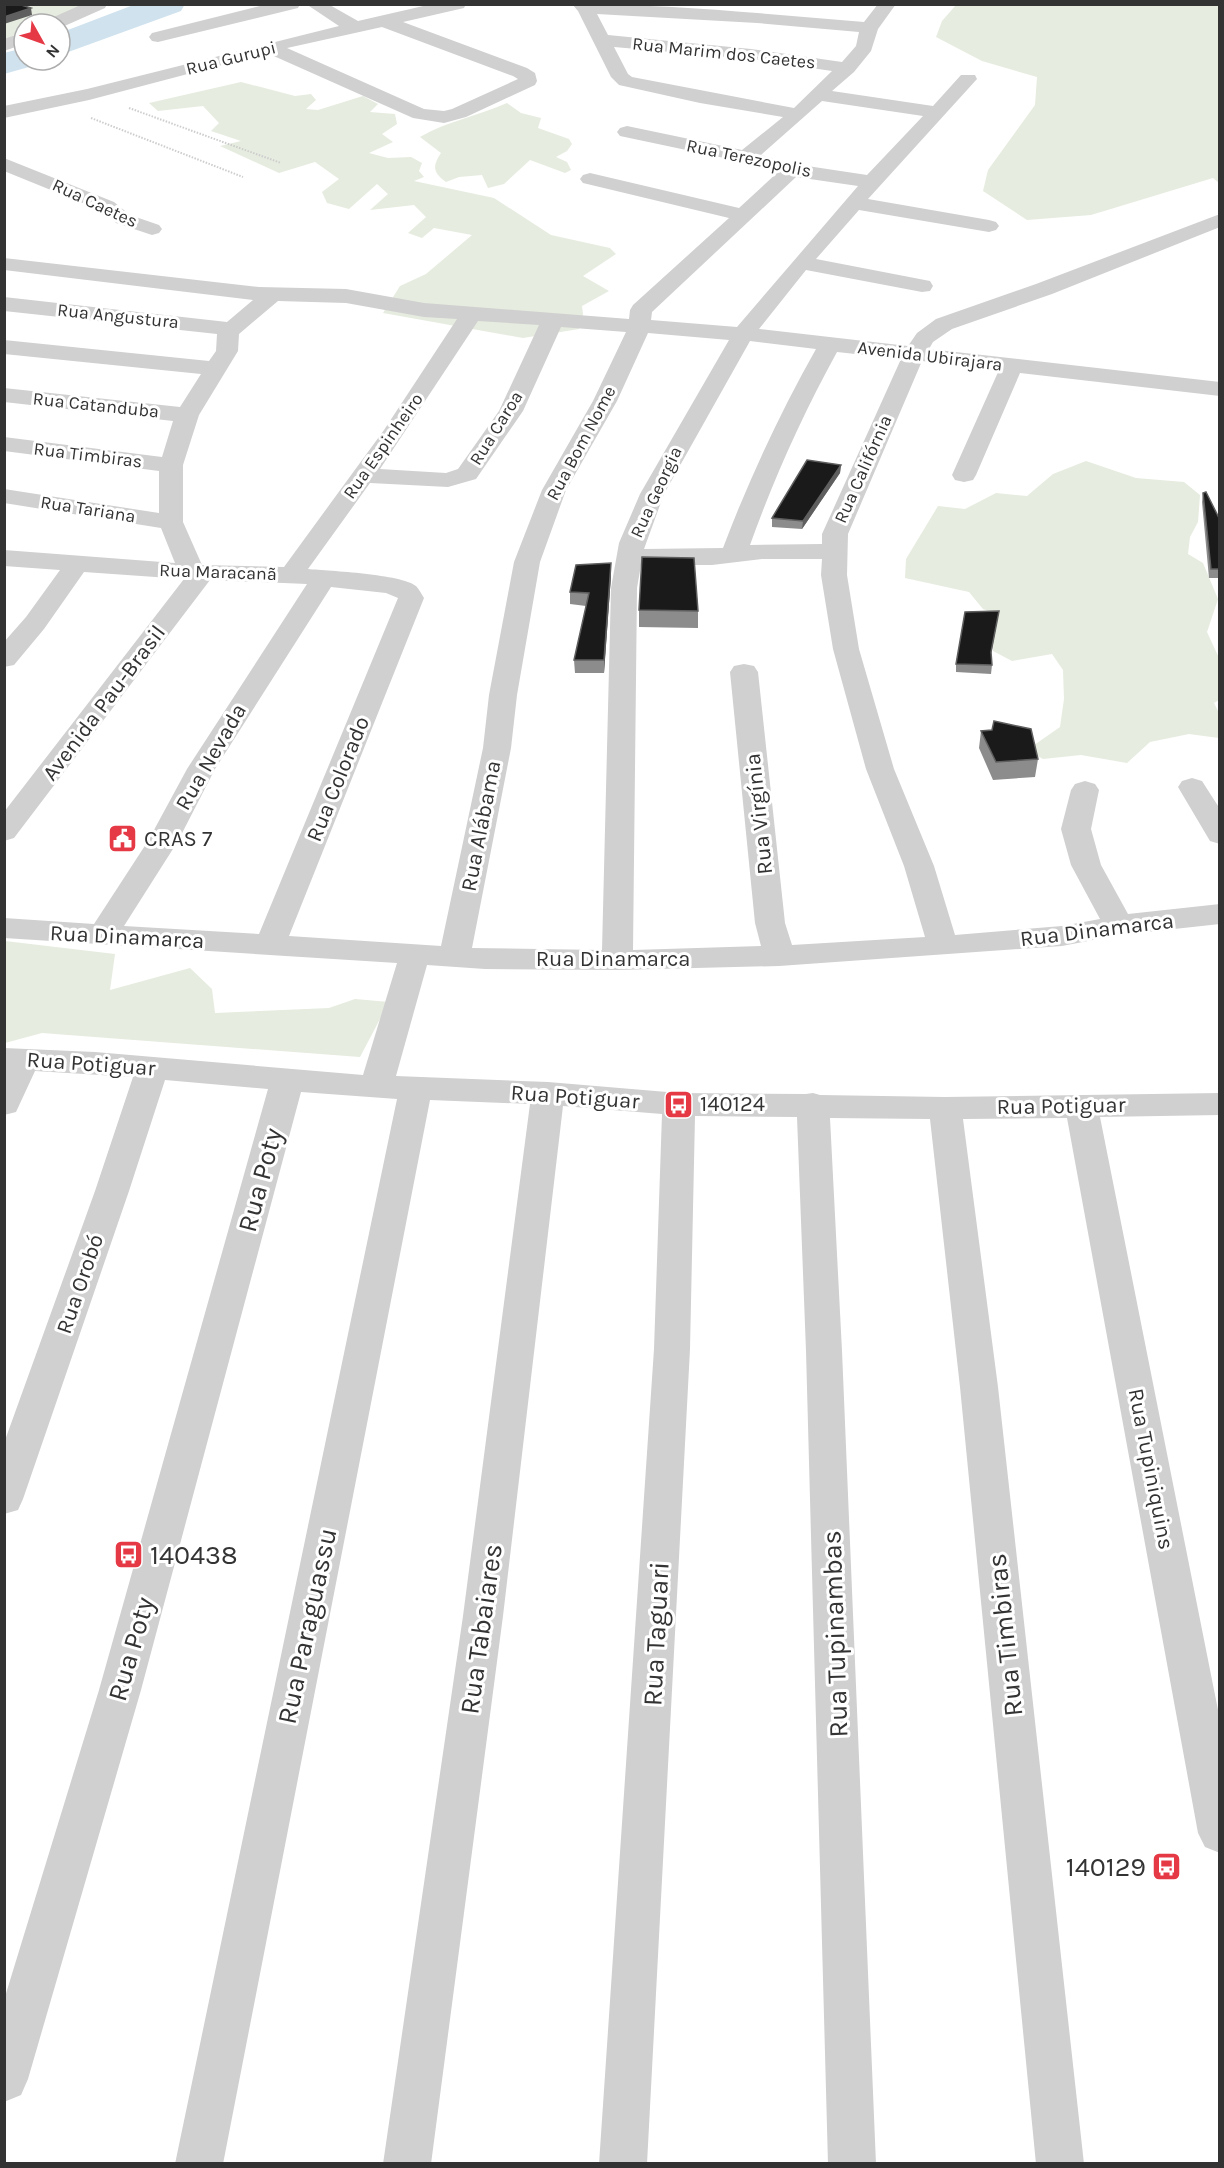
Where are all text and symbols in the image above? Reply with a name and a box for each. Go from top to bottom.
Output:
north arrow [12,12,72,72]
street label: Rua Marim dos Caetes [631,32,817,74]
street label: Rua Gurupi [184,36,278,80]
text: N [42,41,64,62]
street label: Rua Terezopolis [684,134,814,182]
street label: Rua Caetes [49,174,141,232]
street label: Rua Angustura [56,299,180,333]
street label: Avenida Ubirajara [856,336,1004,376]
street label: Rua Bom Nome [542,382,620,504]
street label: Rua Catanduba [32,387,160,423]
street label: Rua Caroa [465,387,527,469]
street label: Rua Espinheiro [338,389,428,503]
street label: Rua Califórnia [829,411,897,527]
street label: Rua Timbiras [32,437,144,473]
street label: Rua Georgia [625,443,687,541]
street label: Rua Tariana [39,491,137,527]
street label: Rua Maracanã [159,559,277,585]
street label: Avenida Pau-Brasil [37,620,171,786]
street label: Rua Nevada [170,699,252,815]
street label: Rua Colorado [301,712,375,846]
street label: Rua Virgínia [740,752,778,876]
street label: Rua Alábama [456,758,506,894]
public building icon: CRAS 7 [107,823,139,855]
place label: CRAS 7 [144,826,212,852]
street label: Rua Dinamarca [1019,908,1175,952]
street label: Rua Dinamarca [49,920,205,954]
street label: Rua Dinamarca [536,946,690,972]
street label: Rua Potiguar [26,1047,156,1081]
street label: Rua Potiguar [510,1080,640,1114]
bus stop icon: 140124 [663,1088,695,1120]
place label: 140124 [700,1091,765,1117]
street label: Rua Potiguar [996,1092,1126,1120]
street label: Rua Poty [231,1124,289,1236]
street label: Rua Orobó [51,1231,109,1337]
street label: Rua Tupiniquins [1123,1386,1179,1552]
street label: Rua Paraguassu [271,1525,343,1727]
street label: Rua Tupinambas [815,1530,855,1738]
bus stop icon: 140438 [113,1539,145,1571]
place label: 140438 [150,1539,238,1571]
street label: Rua Tabaiares [453,1542,509,1716]
street label: Rua Timbiras [981,1552,1029,1718]
street label: Rua Taguari [636,1561,676,1707]
street label: Rua Poty [101,1593,161,1705]
place label: 140129 [1066,1851,1146,1883]
bus stop icon: 140129 [1151,1851,1183,1883]

